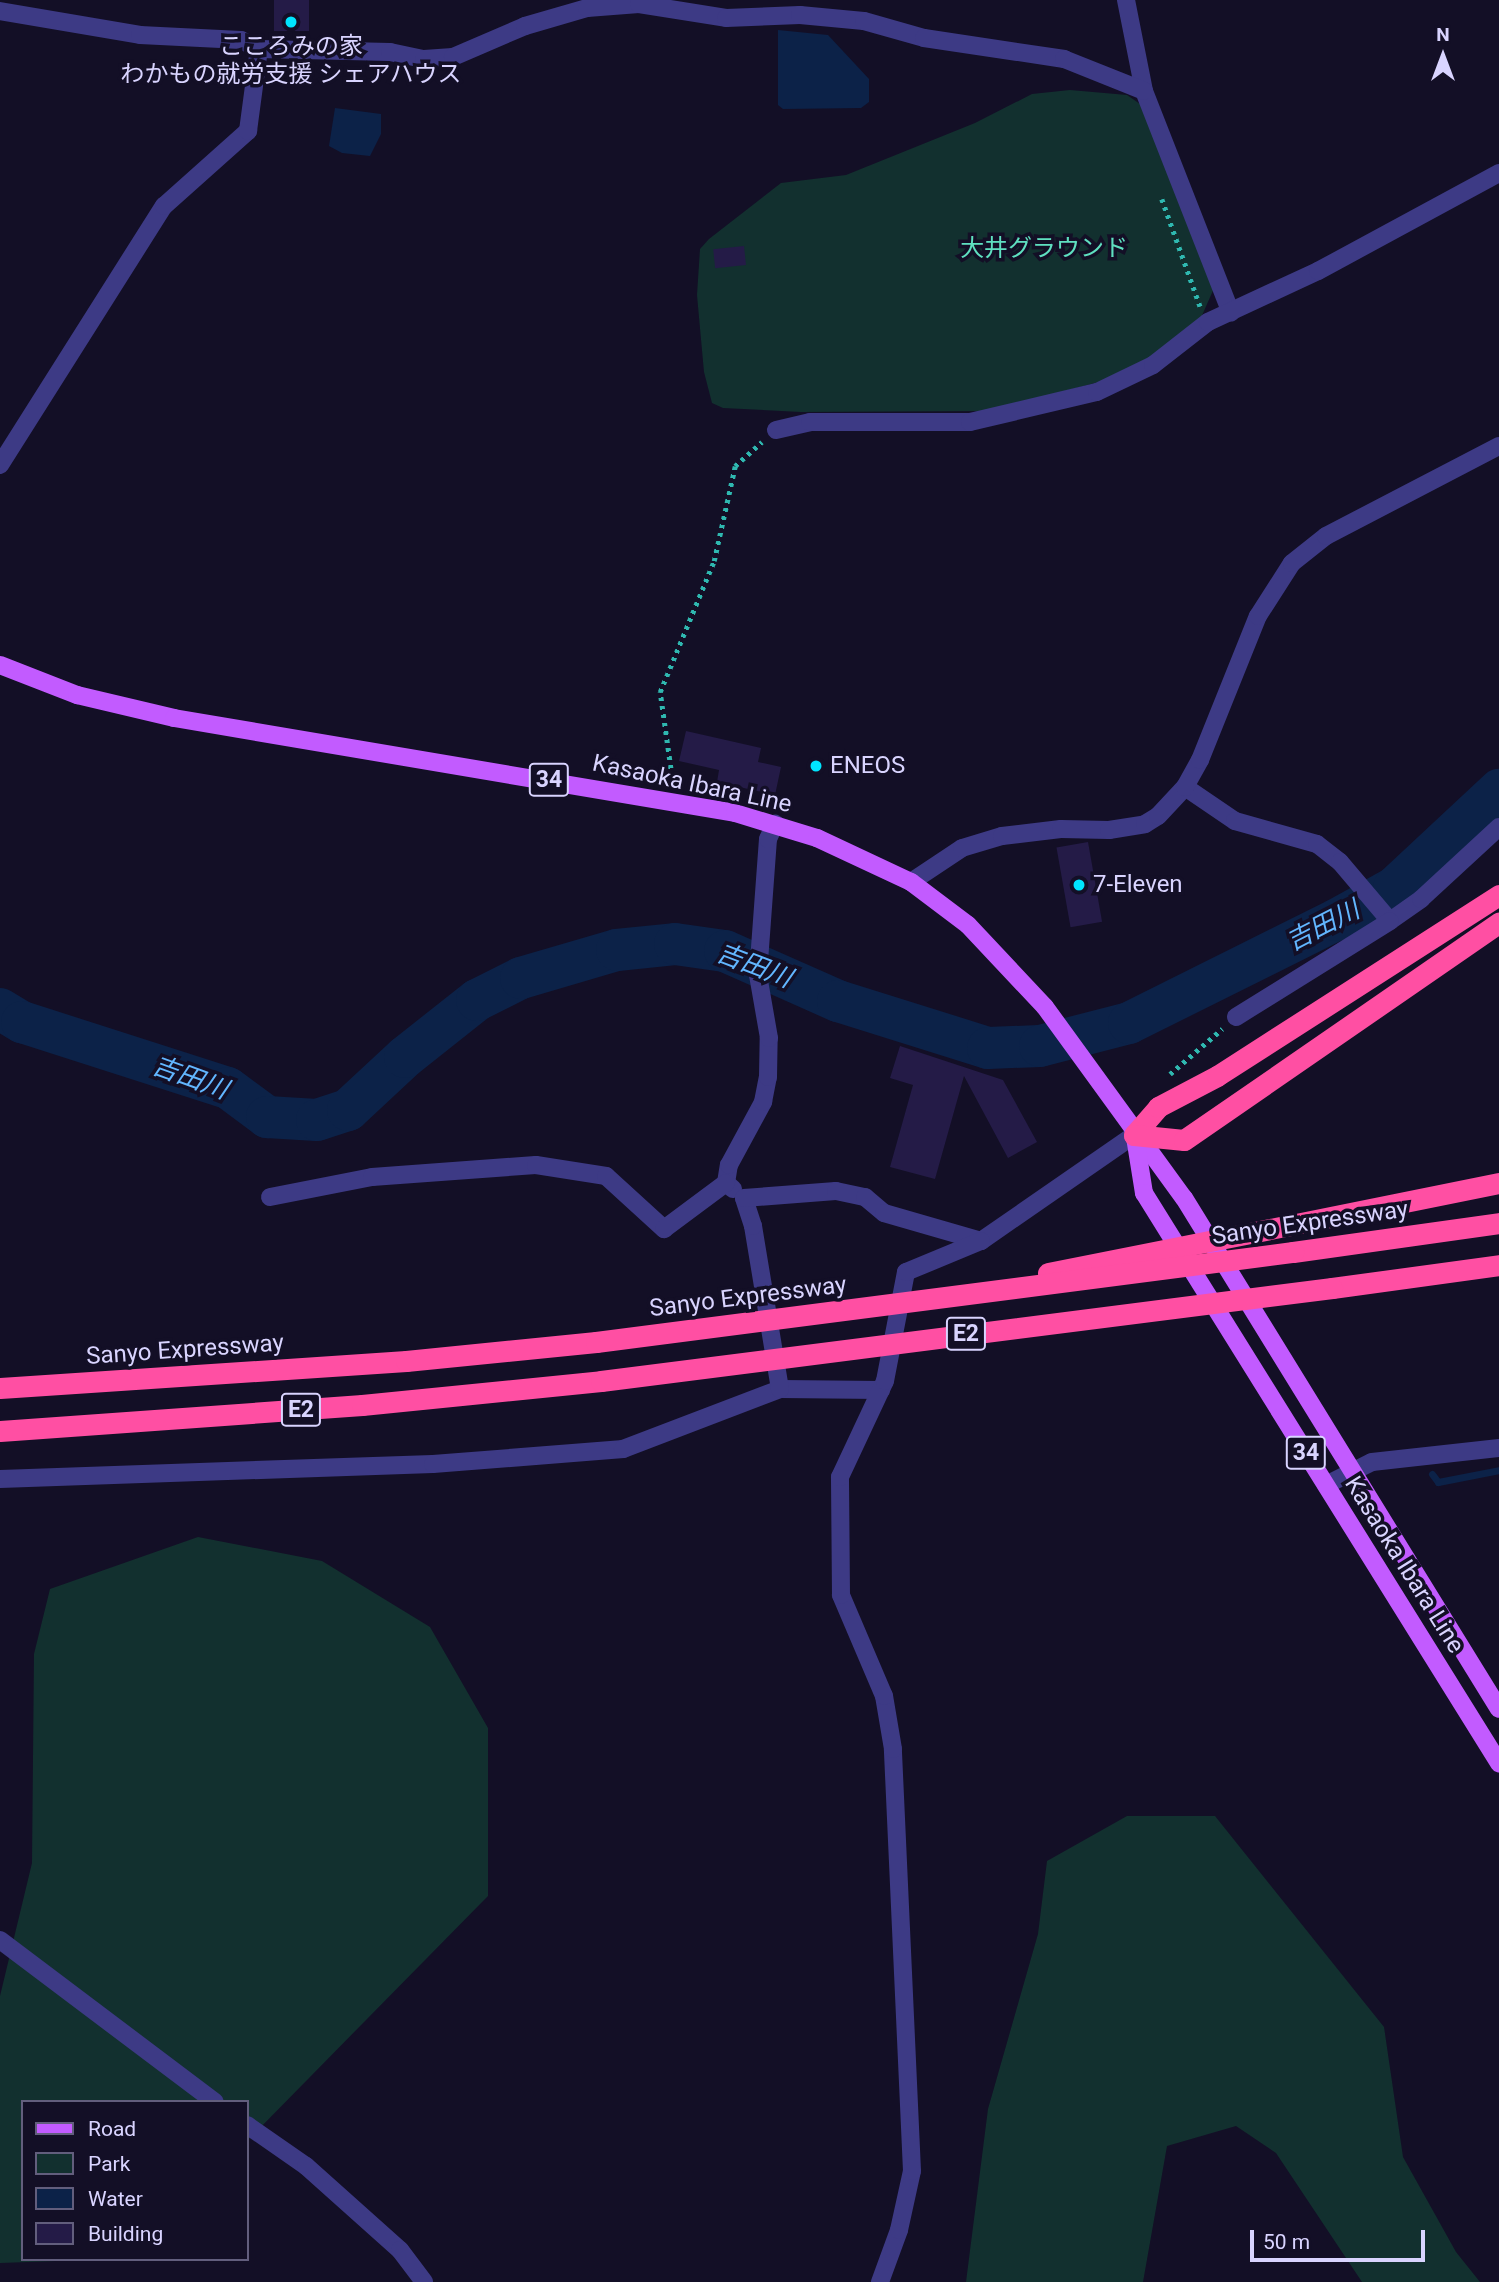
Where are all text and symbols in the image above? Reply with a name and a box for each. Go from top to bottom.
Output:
marker: こころみの家 わかもの就労支援 シェアハウス [283,14,299,30]
north arrow [1408,21,1478,91]
text: N [1436,23,1450,46]
place label: こころみの家 わかもの就労支援 シェアハウス [120,33,462,89]
park label: 大井グラウンド [960,235,1128,263]
street label: Kasaoka Ibara Line [590,749,794,819]
place label: ENEOS [830,752,905,780]
marker: ENEOS [808,758,824,774]
road number: 34 [528,760,570,800]
place label: 7-Eleven [1093,871,1183,899]
marker: 7-Eleven [1071,877,1087,893]
water label: 吉田川 [1281,894,1365,958]
water label: 吉田川 [712,937,796,995]
water label: 吉田川 [148,1050,232,1106]
street label: Sanyo Expressway [1210,1195,1410,1251]
street label: Sanyo Expressway [648,1271,848,1323]
road number: E2 [945,1315,987,1354]
street label: Sanyo Expressway [85,1329,285,1371]
road number: E2 [280,1390,322,1429]
road number: 34 [1285,1434,1327,1472]
street label: Kasaoka Ibara Line [1338,1471,1470,1659]
legend [21,2100,248,2261]
text: Road [88,2117,136,2141]
text: Park [88,2152,130,2176]
text: Water [88,2187,143,2211]
scale bar [1254,2216,1429,2260]
text: Building [88,2222,163,2246]
text: 50 m [1263,2230,1310,2254]

